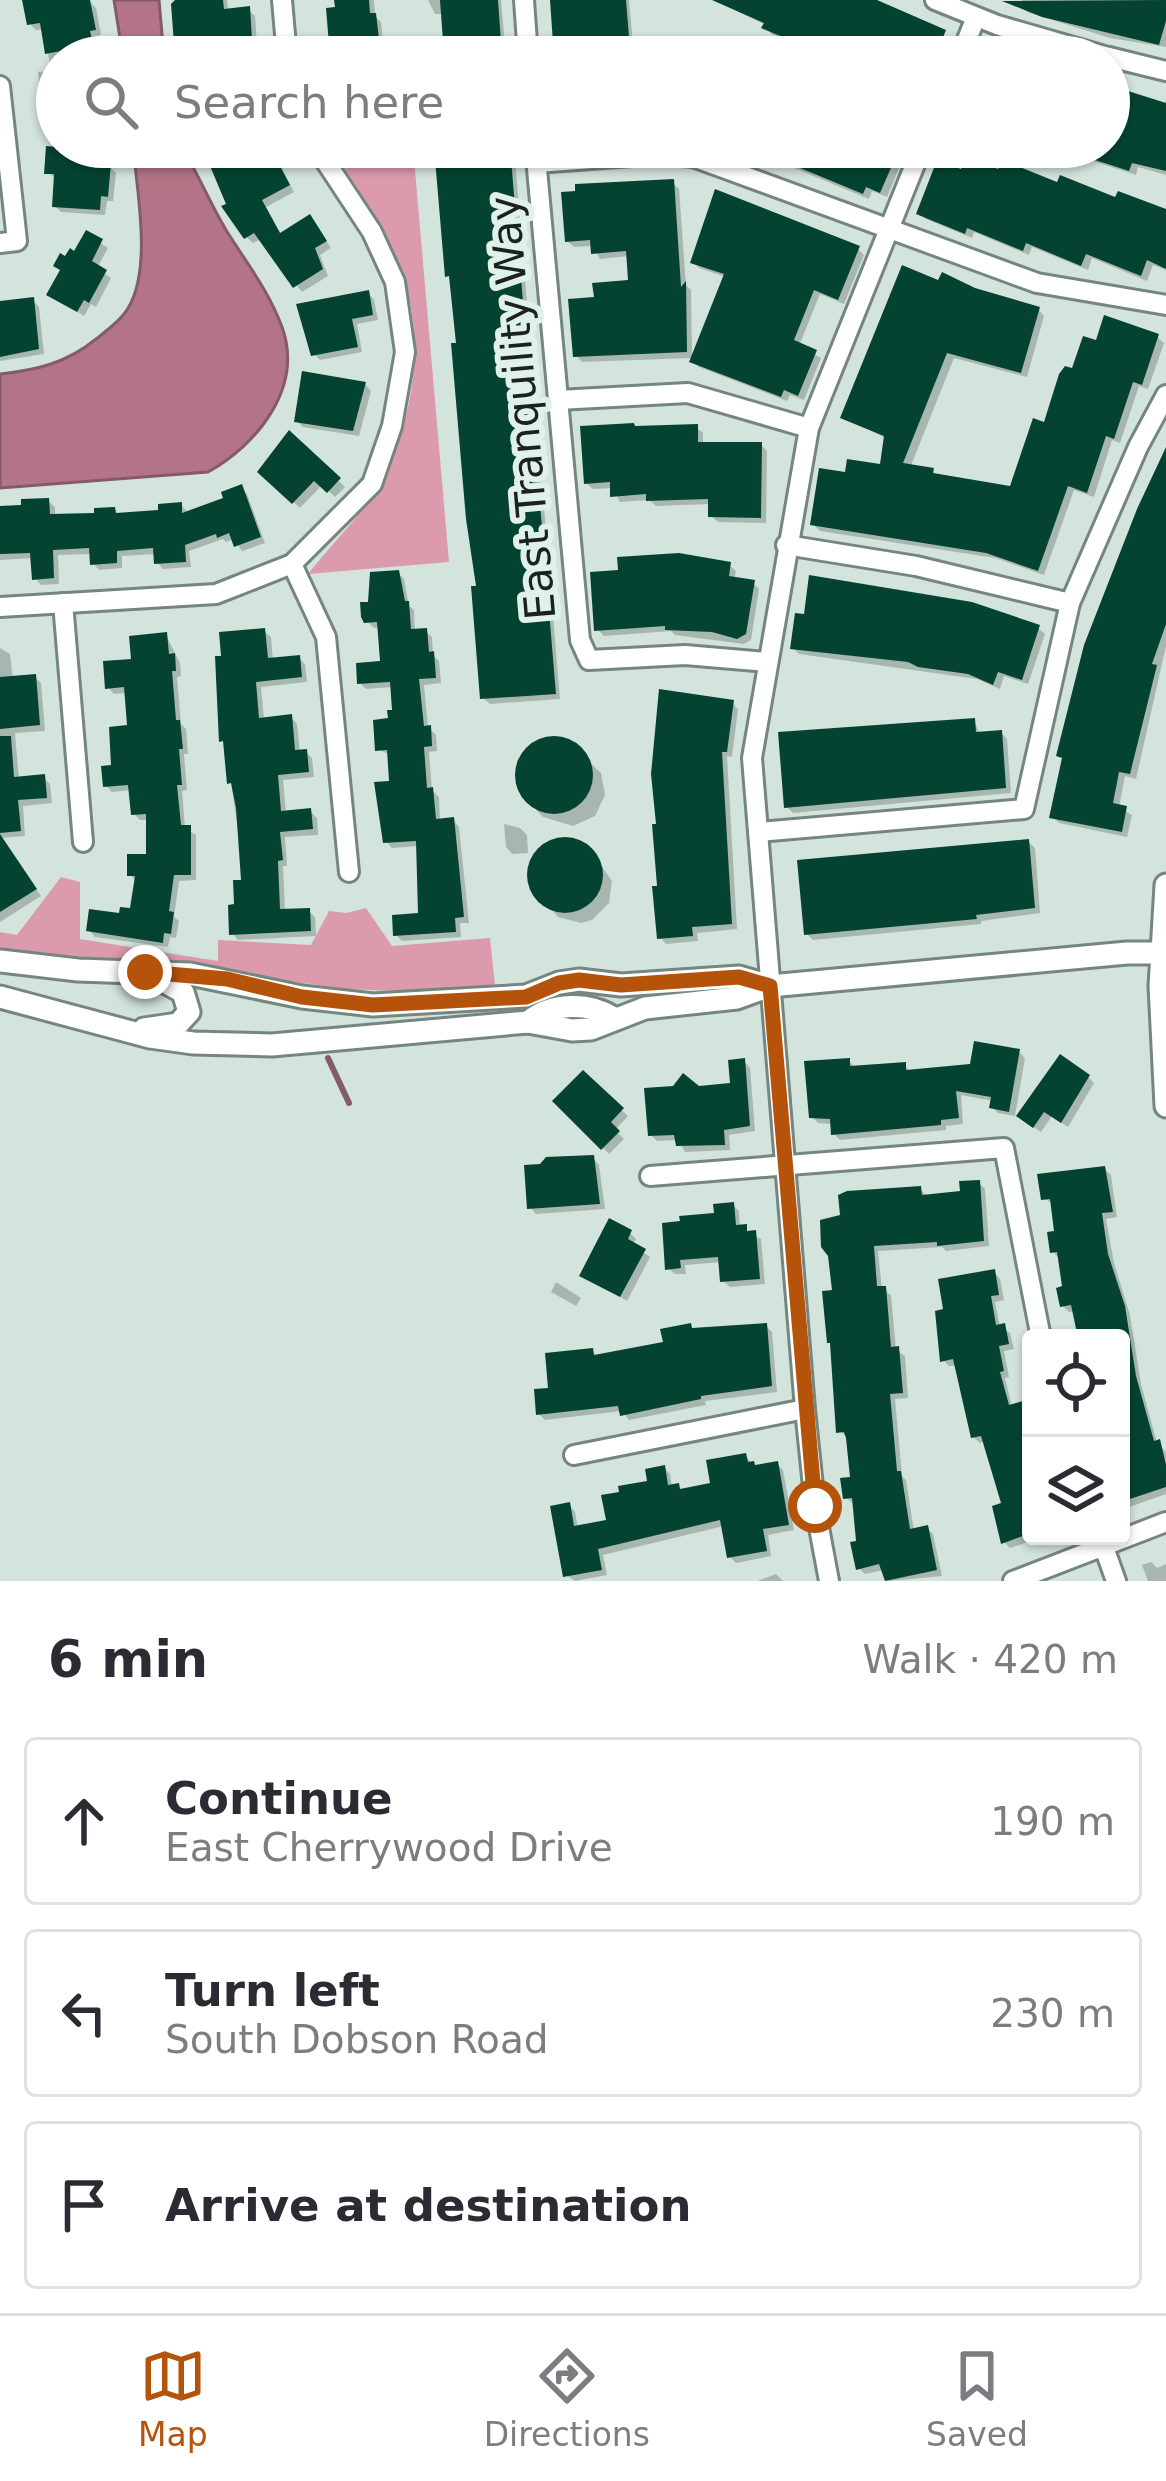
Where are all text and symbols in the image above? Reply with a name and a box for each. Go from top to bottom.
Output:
search box [36,36,1130,168]
icon: search [78,69,144,135]
text: Search here [174,76,444,129]
street label: East Tranquility Way [480,194,565,622]
route end [118,945,172,999]
map controls [1022,1329,1130,1545]
button: locate [1022,1329,1130,1437]
button: layers [1022,1437,1130,1545]
route start [788,1479,842,1533]
text: 6 min [48,1630,208,1689]
text: Walk · 420 m [863,1637,1118,1682]
text: Continue [165,1772,393,1825]
icon: ahead [51,1788,117,1854]
text: 190 m [990,1799,1115,1844]
text: East Cherrywood Drive [165,1825,613,1870]
text: Turn left [165,1964,380,2017]
icon: left [51,1980,117,2046]
text: 230 m [990,1991,1115,2036]
text: South Dobson Road [165,2017,549,2062]
icon: arrive [51,2172,117,2238]
text: Arrive at destination [165,2179,691,2232]
tab: Map [138,2343,208,2454]
tab: Directions [484,2343,650,2454]
tab: Saved [926,2343,1028,2454]

